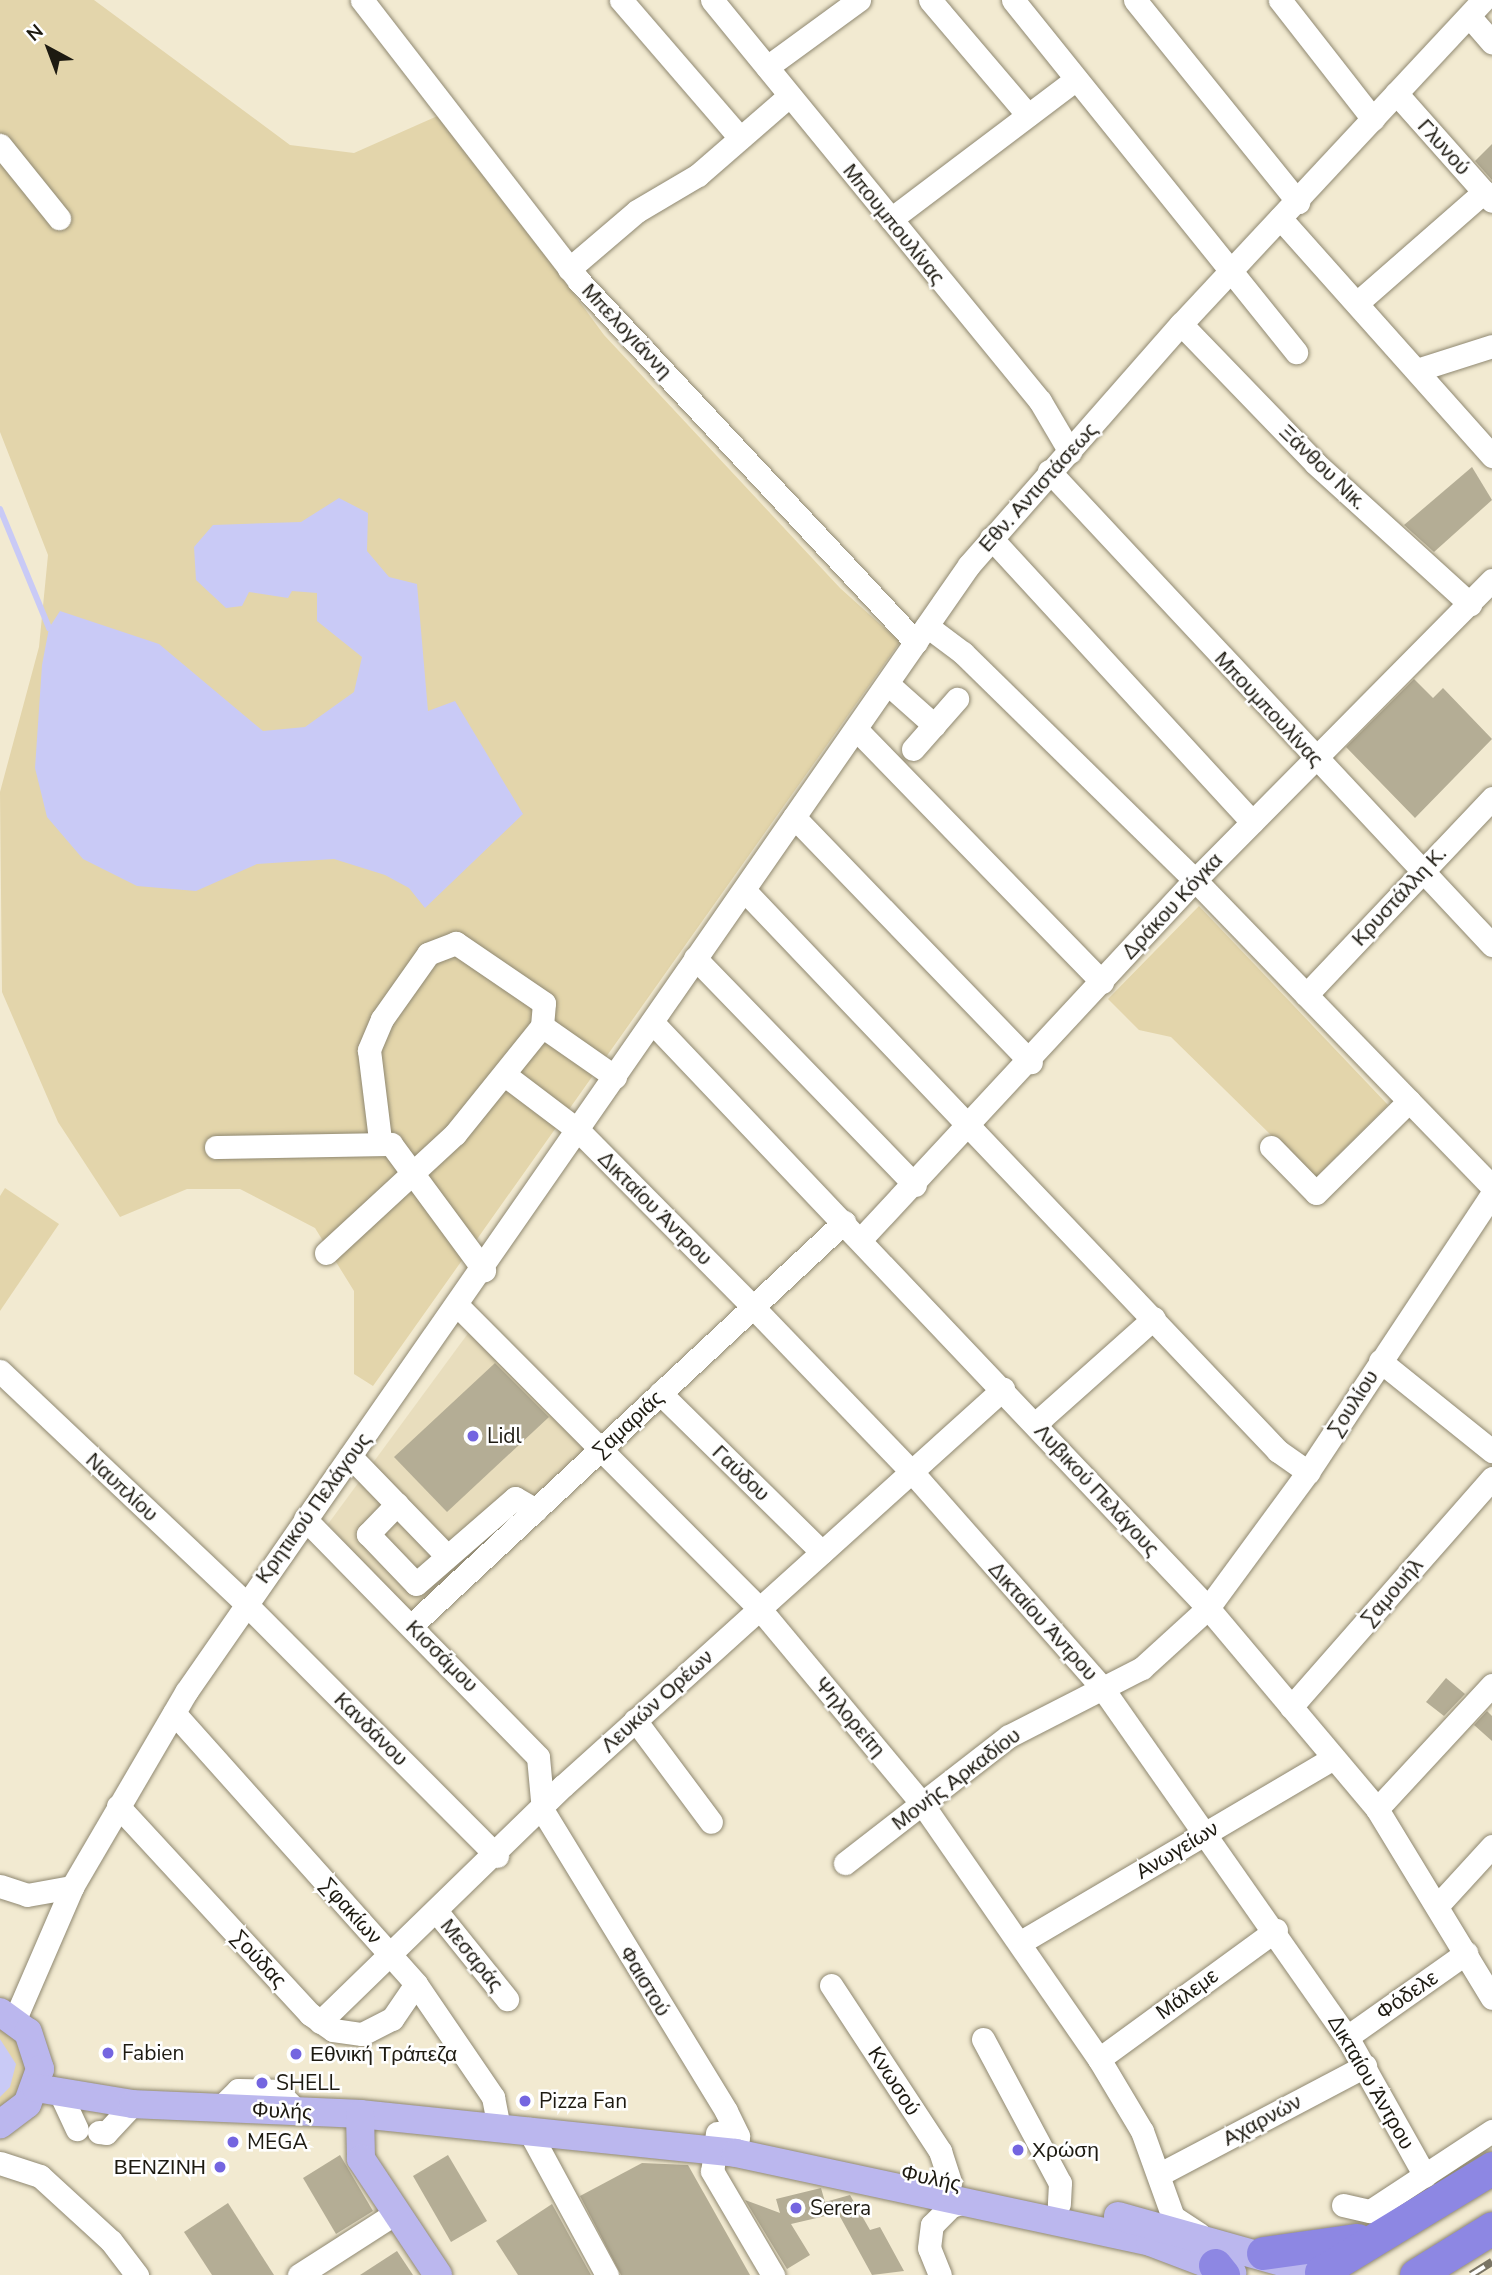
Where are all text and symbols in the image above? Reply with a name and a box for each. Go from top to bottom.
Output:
north arrow [14,14,84,84]
text: N [21,19,49,48]
street label: Γλυνού [1412,114,1476,180]
street label: Μπουμπουλίνας [838,158,950,290]
street label: Μπελογιάννη [577,278,677,384]
street label: Εθν. Αντιστάσεως [973,417,1103,557]
street label: Ξάνθου Νικ. [1274,419,1372,515]
street label: Μπουμπουλίνας [1209,646,1329,772]
street label: Κρυστάλλη Κ. [1346,841,1452,951]
street label: Δράκου Κόγκα [1116,847,1228,965]
street label: Δικταίου Άντρου [593,1146,717,1270]
street label: Σουλίου [1322,1365,1384,1441]
street label: Σαμαριάς [587,1385,669,1463]
street label: Λυβικού Πελάγους [1029,1419,1165,1561]
place label: Lidl [487,1423,522,1449]
street label: Κρητικού Πελάγους [250,1428,376,1588]
marker: Lidl [465,1428,481,1444]
street label: Γαύδου [707,1440,775,1506]
street label: Ναυπλίου [81,1447,163,1527]
street label: Σαμουήλ [1356,1553,1428,1631]
street label: Δικταίου Άντρου [983,1556,1103,1686]
street label: Κισσάμου [401,1615,483,1697]
street label: Λευκών Ορέων [596,1644,718,1758]
street label: Ψηλορείτη [809,1672,891,1762]
street label: Κανδάνου [329,1687,413,1771]
street label: Μονής Αρκαδίου [887,1722,1025,1836]
street label: Ανωγείων [1131,1816,1223,1884]
street label: Σφακίων [315,1873,387,1949]
street label: Μεσαράς [435,1914,509,1996]
street label: Σούδας [226,1925,292,1993]
street label: Φαιστού [614,1941,676,2021]
street label: Μάλεμε [1151,1963,1223,2025]
street label: Φόδελε [1371,1965,1443,2025]
street label: Δικταίου Άντρου [1322,2010,1420,2154]
place label: Fabien [122,2040,184,2066]
place label: Εθνική Τράπεζα [310,2041,457,2067]
street label: Κνωσού [862,2042,926,2120]
marker: Fabien [100,2045,116,2061]
marker: Εθνική Τράπεζα [288,2046,304,2062]
place label: SHELL [276,2070,340,2096]
marker: SHELL [254,2075,270,2091]
place label: Pizza Fan [539,2088,627,2114]
street label: Αχαρνών [1218,2089,1306,2151]
marker: Pizza Fan [517,2093,533,2109]
street label: Φυλής [251,2097,313,2125]
place label: MEGA [247,2129,308,2155]
marker: MEGA [225,2134,241,2150]
place label: Χρώση [1032,2137,1099,2163]
marker: Χρώση [1010,2142,1026,2158]
place label: ΒΕΝΖΙΝΗ [114,2154,206,2180]
marker: ΒΕΝΖΙΝΗ [212,2159,228,2175]
street label: Φυλής [899,2159,963,2197]
place label: Serera [810,2195,871,2221]
marker: Serera [788,2200,804,2216]

